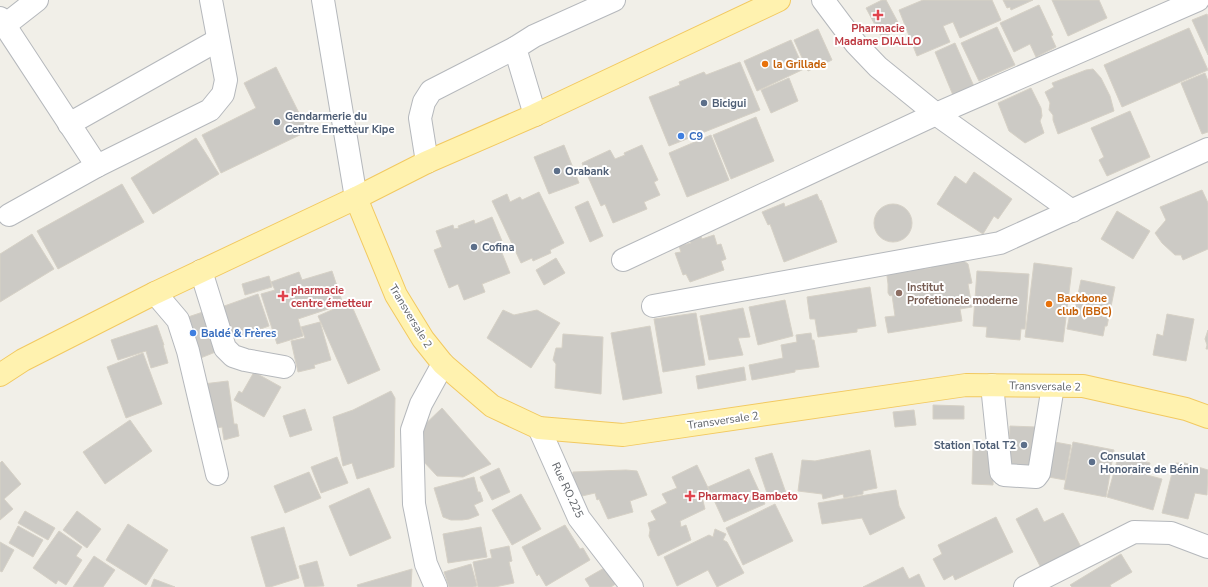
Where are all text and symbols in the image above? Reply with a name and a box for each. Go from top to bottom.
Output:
marker: Pharmacie Madame DIALLO [873,10,883,20]
place label: Pharmacie Madame DIALLO [835,21,922,49]
place label: la Grillade [773,57,826,72]
marker: la Grillade [760,59,770,69]
place label: Bicigui [712,96,746,111]
marker: Bicigui [699,98,709,108]
place label: Gendarmerie du Centre Emetteur Kipe [285,109,394,137]
marker: Gendarmerie du Centre Emetteur Kipe [272,117,282,127]
place label: C9 [689,129,703,144]
marker: C9 [676,131,686,141]
place label: Orabank [565,164,610,179]
marker: Orabank [552,166,562,176]
place label: Cofina [482,240,515,255]
marker: Cofina [469,242,479,252]
place label: Institut Profetionele moderne [907,280,1018,308]
street label: Transversale 2 [386,282,436,351]
place label: pharmacie centre émetteur [291,283,373,311]
marker: Institut Profetionele moderne [894,288,904,298]
marker: pharmacie centre émetteur [278,291,288,301]
place label: Backbone club (BBC) [1057,291,1112,319]
marker: Backbone club (BBC) [1044,299,1054,309]
place label: Baldé & Frères [201,326,276,341]
marker: Baldé & Frères [188,328,198,338]
street label: Transversale 2 [1009,378,1081,395]
street label: Transversale 2 [686,408,760,433]
place label: Station Total T2 [934,438,1016,453]
marker: Station Total T2 [1019,440,1029,450]
place label: Consulat Honoraire de Bénin [1100,449,1199,477]
marker: Consulat Honoraire de Bénin [1087,457,1097,467]
street label: Rue RO.225 [548,460,587,521]
place label: Pharmacy Bambeto [698,489,798,504]
marker: Pharmacy Bambeto [685,491,695,501]

